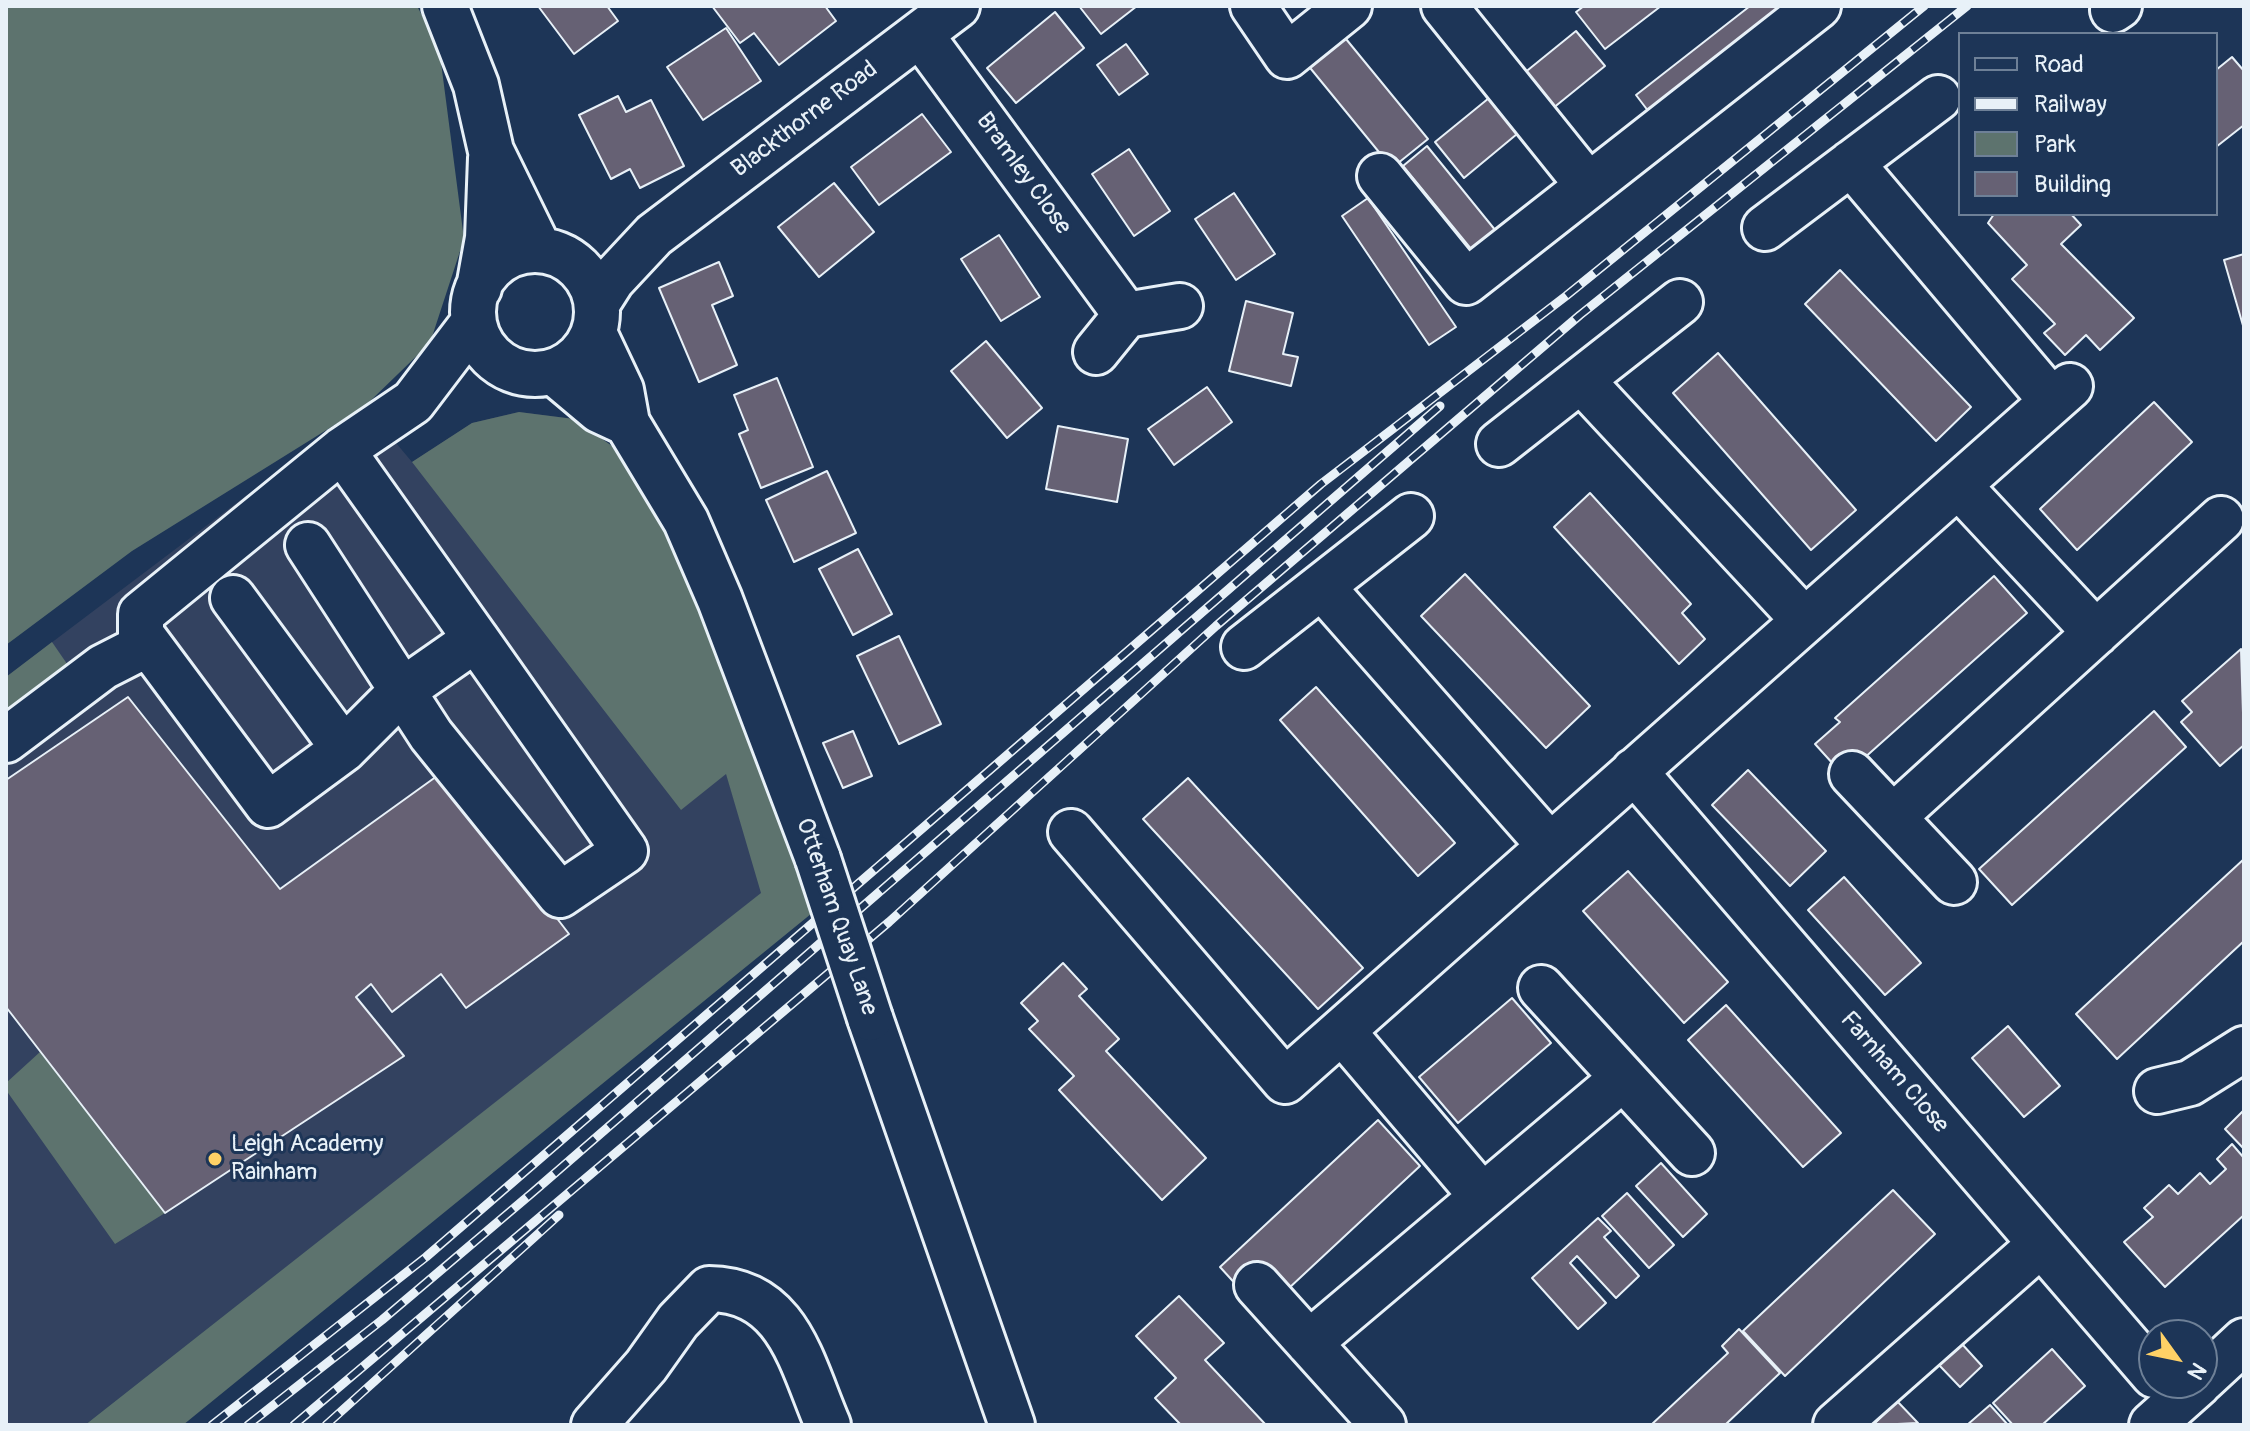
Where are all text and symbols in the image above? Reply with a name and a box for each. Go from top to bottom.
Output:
legend [1958,32,2218,216]
text: Road [2034,50,2084,79]
street label: Blackthorne Road [726,56,884,184]
text: Railway [2034,90,2107,119]
street label: Bramley Close [969,107,1077,241]
text: Park [2034,130,2076,159]
text: Building [2034,170,2111,199]
street label: Otterham Quay Lane [789,815,883,1019]
street label: Farnham Close [1834,1006,1954,1140]
place label: Leigh Academy Rainham [231,1131,383,1187]
marker: Leigh Academy Rainham [206,1150,224,1168]
north arrow [2138,1319,2218,1399]
text: N [2181,1357,2212,1385]

